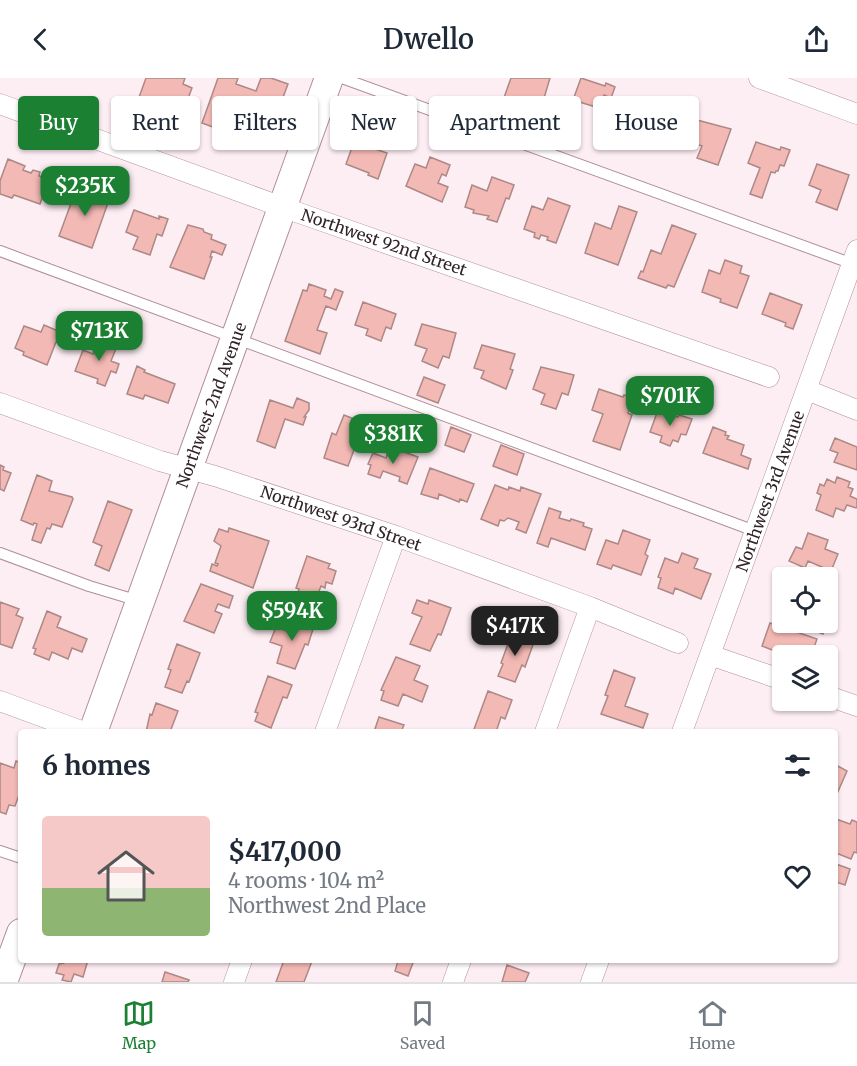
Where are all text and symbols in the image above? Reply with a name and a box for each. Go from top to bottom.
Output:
text: Dwello [383,22,474,56]
icon: back [24,23,57,56]
icon: share [800,23,833,56]
chip: Buy [18,96,99,150]
chip: Rent [111,96,200,150]
chip: Filters [212,96,318,150]
chip: New [330,96,417,150]
chip: Apartment [429,96,581,150]
chip: House [593,96,699,150]
pin: $235K [43,166,127,217]
text: $235K [55,173,115,198]
street label: Northwest 92nd Street [299,204,470,280]
pin: $713K [57,311,141,362]
text: $713K [70,318,128,343]
street label: Northwest 2nd Avenue [172,320,250,490]
pin: $701K [628,376,712,427]
text: $701K [640,383,700,408]
street label: Northwest 3rd Avenue [732,408,808,574]
pin: $381K [351,414,435,465]
text: $381K [363,421,423,446]
street label: Northwest 93rd Street [258,481,425,555]
map controls [772,567,838,711]
button: locate [772,567,838,633]
pin: $594K [250,591,334,642]
text: $594K [261,598,323,623]
pin: $417K [473,606,557,657]
text: $417K [485,613,545,638]
button: layers [772,645,838,711]
text: 6 homes [42,749,151,782]
icon: filters [781,749,814,782]
text: $417,000 [228,835,342,868]
icon: home [90,840,162,912]
icon: heart [781,860,814,893]
text: 4 rooms · 104 m² [228,868,384,893]
text: Northwest 2nd Place [228,893,426,918]
tab: Map [122,997,156,1053]
tab: Saved [400,997,445,1053]
tab: Home [689,997,735,1053]

